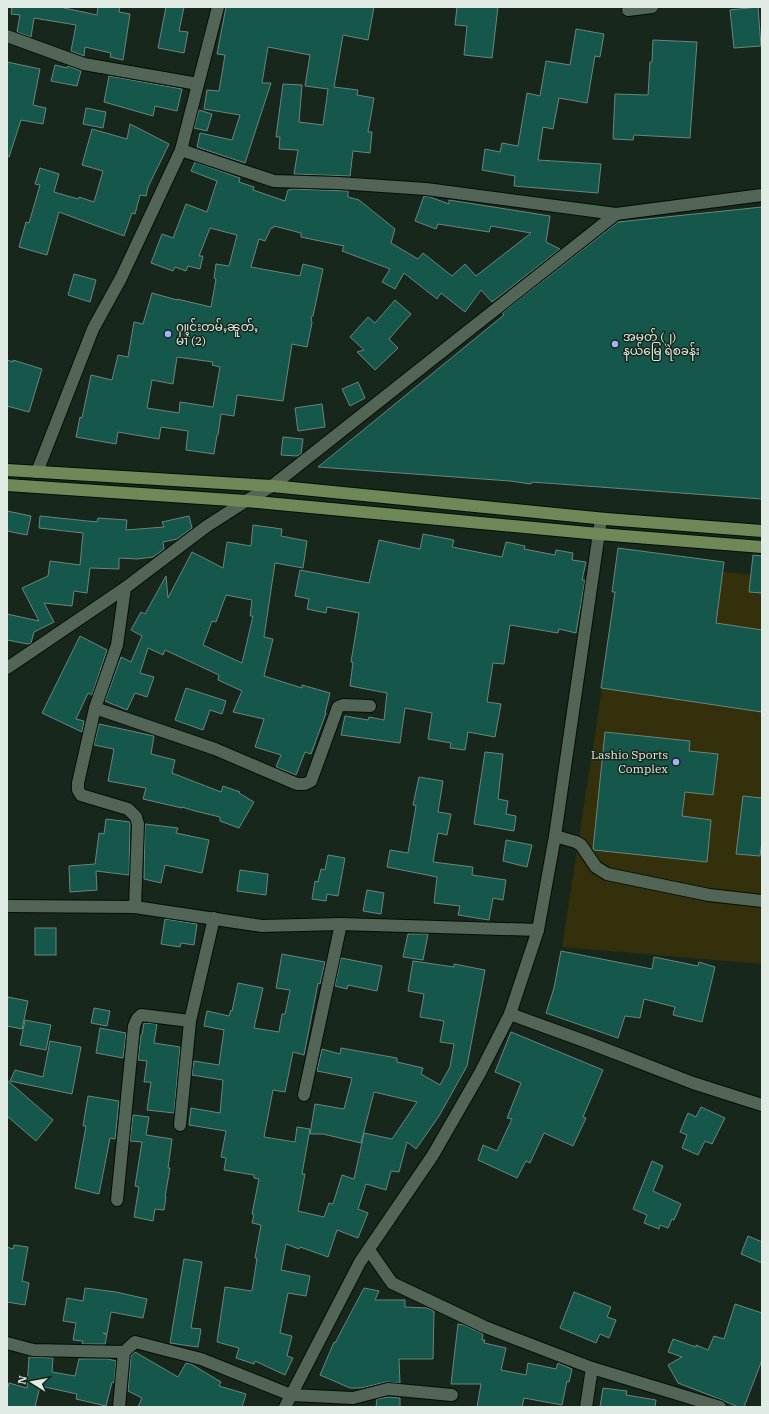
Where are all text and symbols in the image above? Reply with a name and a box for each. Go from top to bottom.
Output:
place label: ႁူင်းတမ်ႇၼူတ်ႇ မၢႆ (2) [176,318,258,348]
place label: အမှတ် (၂) နယ်မြေ ရဲစခန်း [623,328,700,361]
marker: ႁူင်းတမ်ႇၼူတ်ႇ မၢႆ (2) [163,329,173,339]
marker: အမှတ် (၂) နယ်မြေ ရဲစခန်း [610,339,620,349]
place label: Lashio Sports Complex [591,747,668,776]
marker: Lashio Sports Complex [671,757,681,767]
north arrow [12,1362,52,1402]
text: N [14,1374,30,1386]

